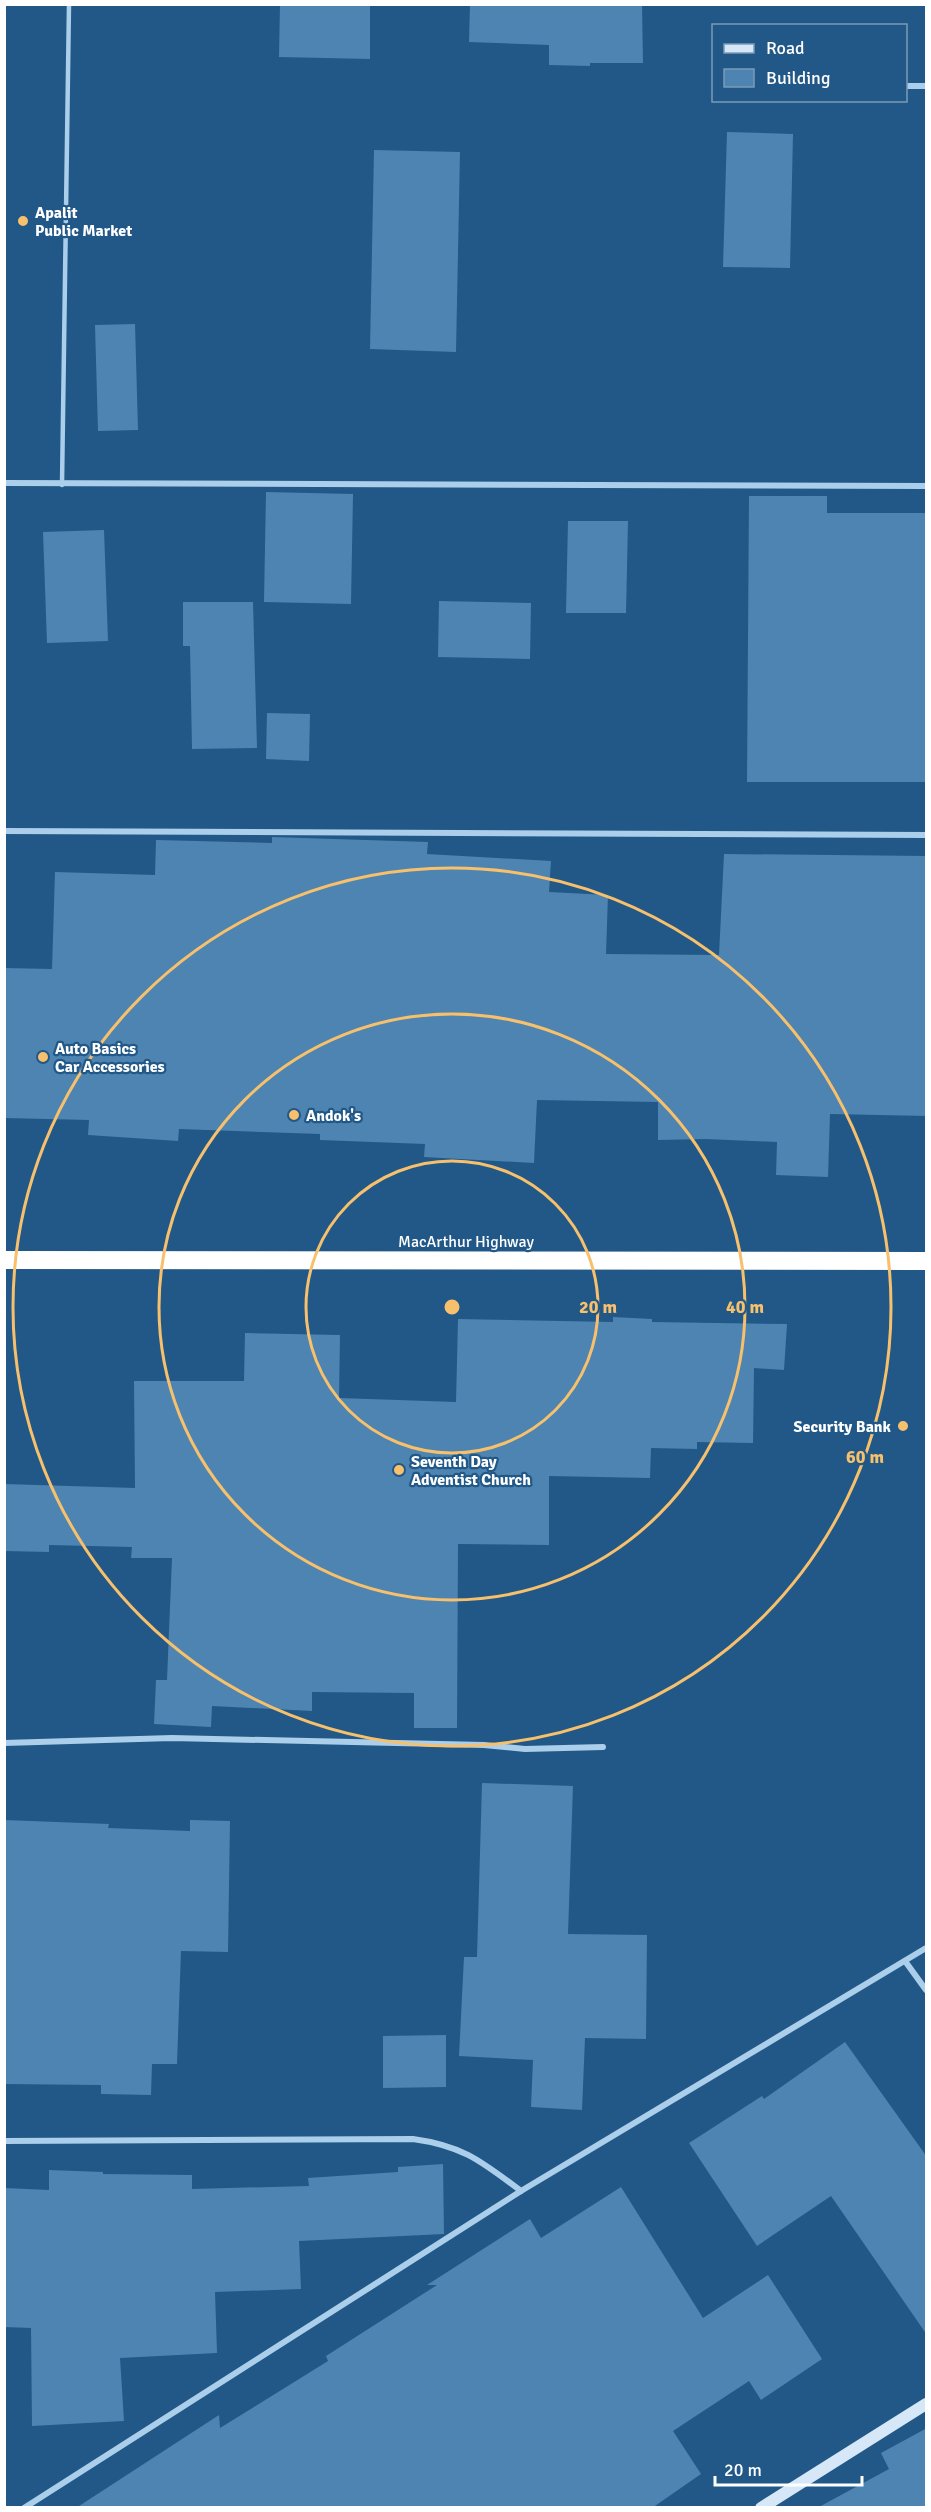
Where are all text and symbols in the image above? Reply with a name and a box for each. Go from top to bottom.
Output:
legend [712,24,907,102]
text: Road [766,37,805,59]
text: Building [766,67,830,89]
place label: Apalit Public Market [35,203,132,241]
marker: Apalit Public Market [16,214,30,228]
place label: Auto Basics Car Accessories [55,1039,165,1077]
marker: Auto Basics Car Accessories [36,1050,50,1064]
place label: Andok's [306,1106,361,1126]
marker: Andok's [287,1108,301,1122]
street label: MacArthur Highway [398,1232,534,1252]
text: 20 m [579,1296,617,1318]
text: 40 m [726,1296,764,1318]
centre of rings [442,1297,462,1317]
place label: Security Bank [794,1417,892,1437]
marker: Security Bank [896,1419,910,1433]
text: 60 m [846,1446,884,1468]
place label: Seventh Day Adventist Church [411,1452,531,1490]
marker: Seventh Day Adventist Church [392,1463,406,1477]
scale bar [715,2449,862,2487]
text: 20 m [724,2459,762,2481]

